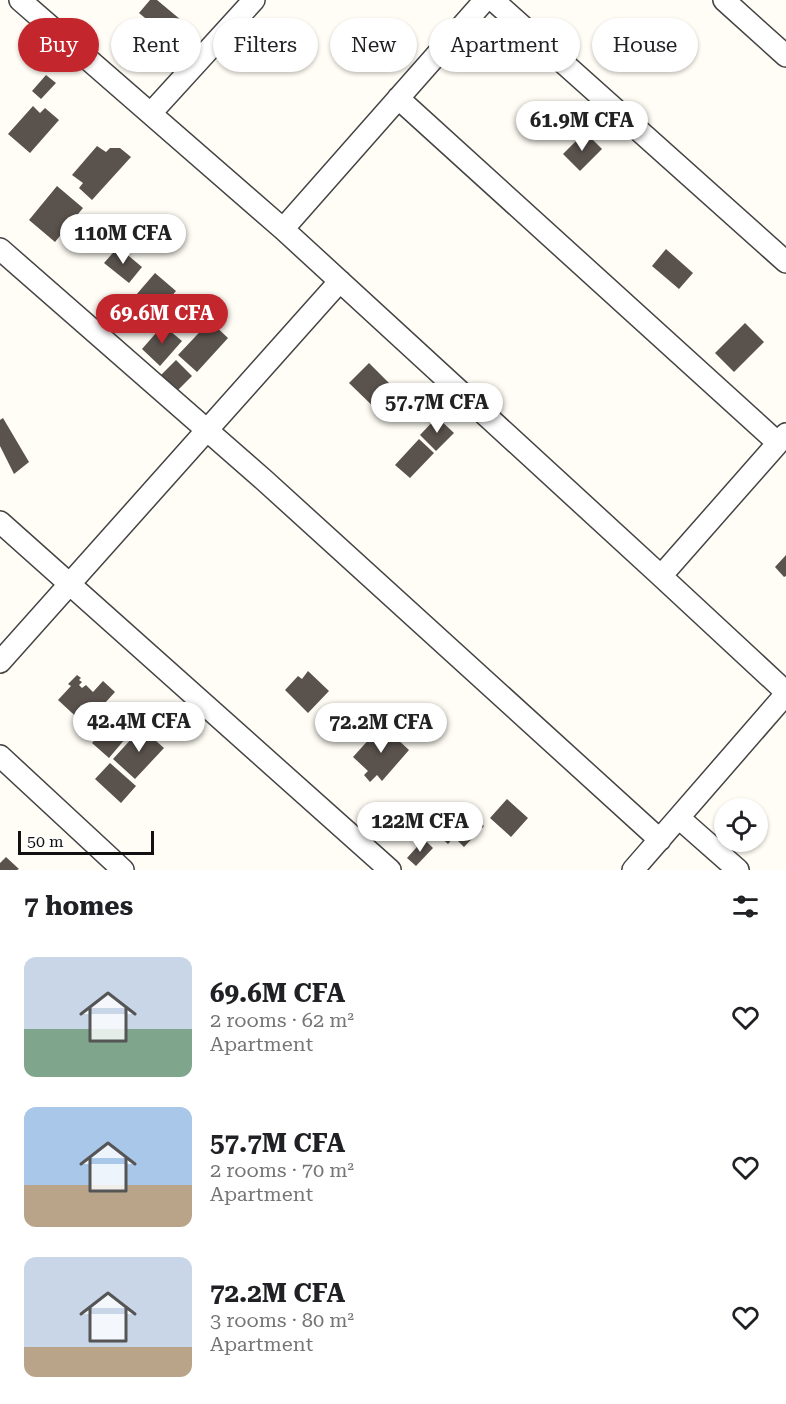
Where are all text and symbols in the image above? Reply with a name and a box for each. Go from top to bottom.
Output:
chip: Buy [18,18,99,72]
chip: Rent [111,18,201,72]
chip: Filters [213,18,318,72]
chip: New [330,18,417,72]
chip: Apartment [429,18,580,72]
chip: House [592,18,698,72]
pin: 61.9M CFA [513,101,651,152]
text: 61.9M CFA [530,108,634,132]
pin: 110M CFA [61,214,185,265]
text: 110M CFA [74,221,172,245]
pin: 69.6M CFA [93,294,231,345]
text: 69.6M CFA [110,301,214,325]
pin: 57.7M CFA [368,383,506,434]
text: 57.7M CFA [385,390,489,414]
pin: 42.4M CFA [70,702,208,753]
pin: 72.2M CFA [312,703,450,754]
text: 42.4M CFA [87,709,191,733]
text: 72.2M CFA [329,710,433,734]
map controls [714,798,768,852]
button: locate [714,798,768,852]
pin: 122M CFA [358,802,482,853]
text: 122M CFA [371,809,469,833]
scale bar [18,828,154,856]
text: 50 m [27,832,64,851]
icon: filters [729,890,762,923]
text: 7 homes [24,891,133,921]
text: 69.6M CFA [210,978,345,1008]
icon: home [72,981,144,1053]
icon: heart [729,1001,762,1034]
text: 2 rooms · 62 m² [210,1008,354,1032]
text: Apartment [210,1032,313,1056]
text: 57.7M CFA [210,1128,345,1158]
icon: home [72,1131,144,1203]
icon: heart [729,1151,762,1184]
text: 2 rooms · 70 m² [210,1158,354,1182]
text: Apartment [210,1182,313,1206]
text: 72.2M CFA [210,1278,345,1308]
icon: home [72,1281,144,1353]
icon: heart [729,1301,762,1334]
text: 3 rooms · 80 m² [210,1308,354,1332]
text: Apartment [210,1332,313,1356]

